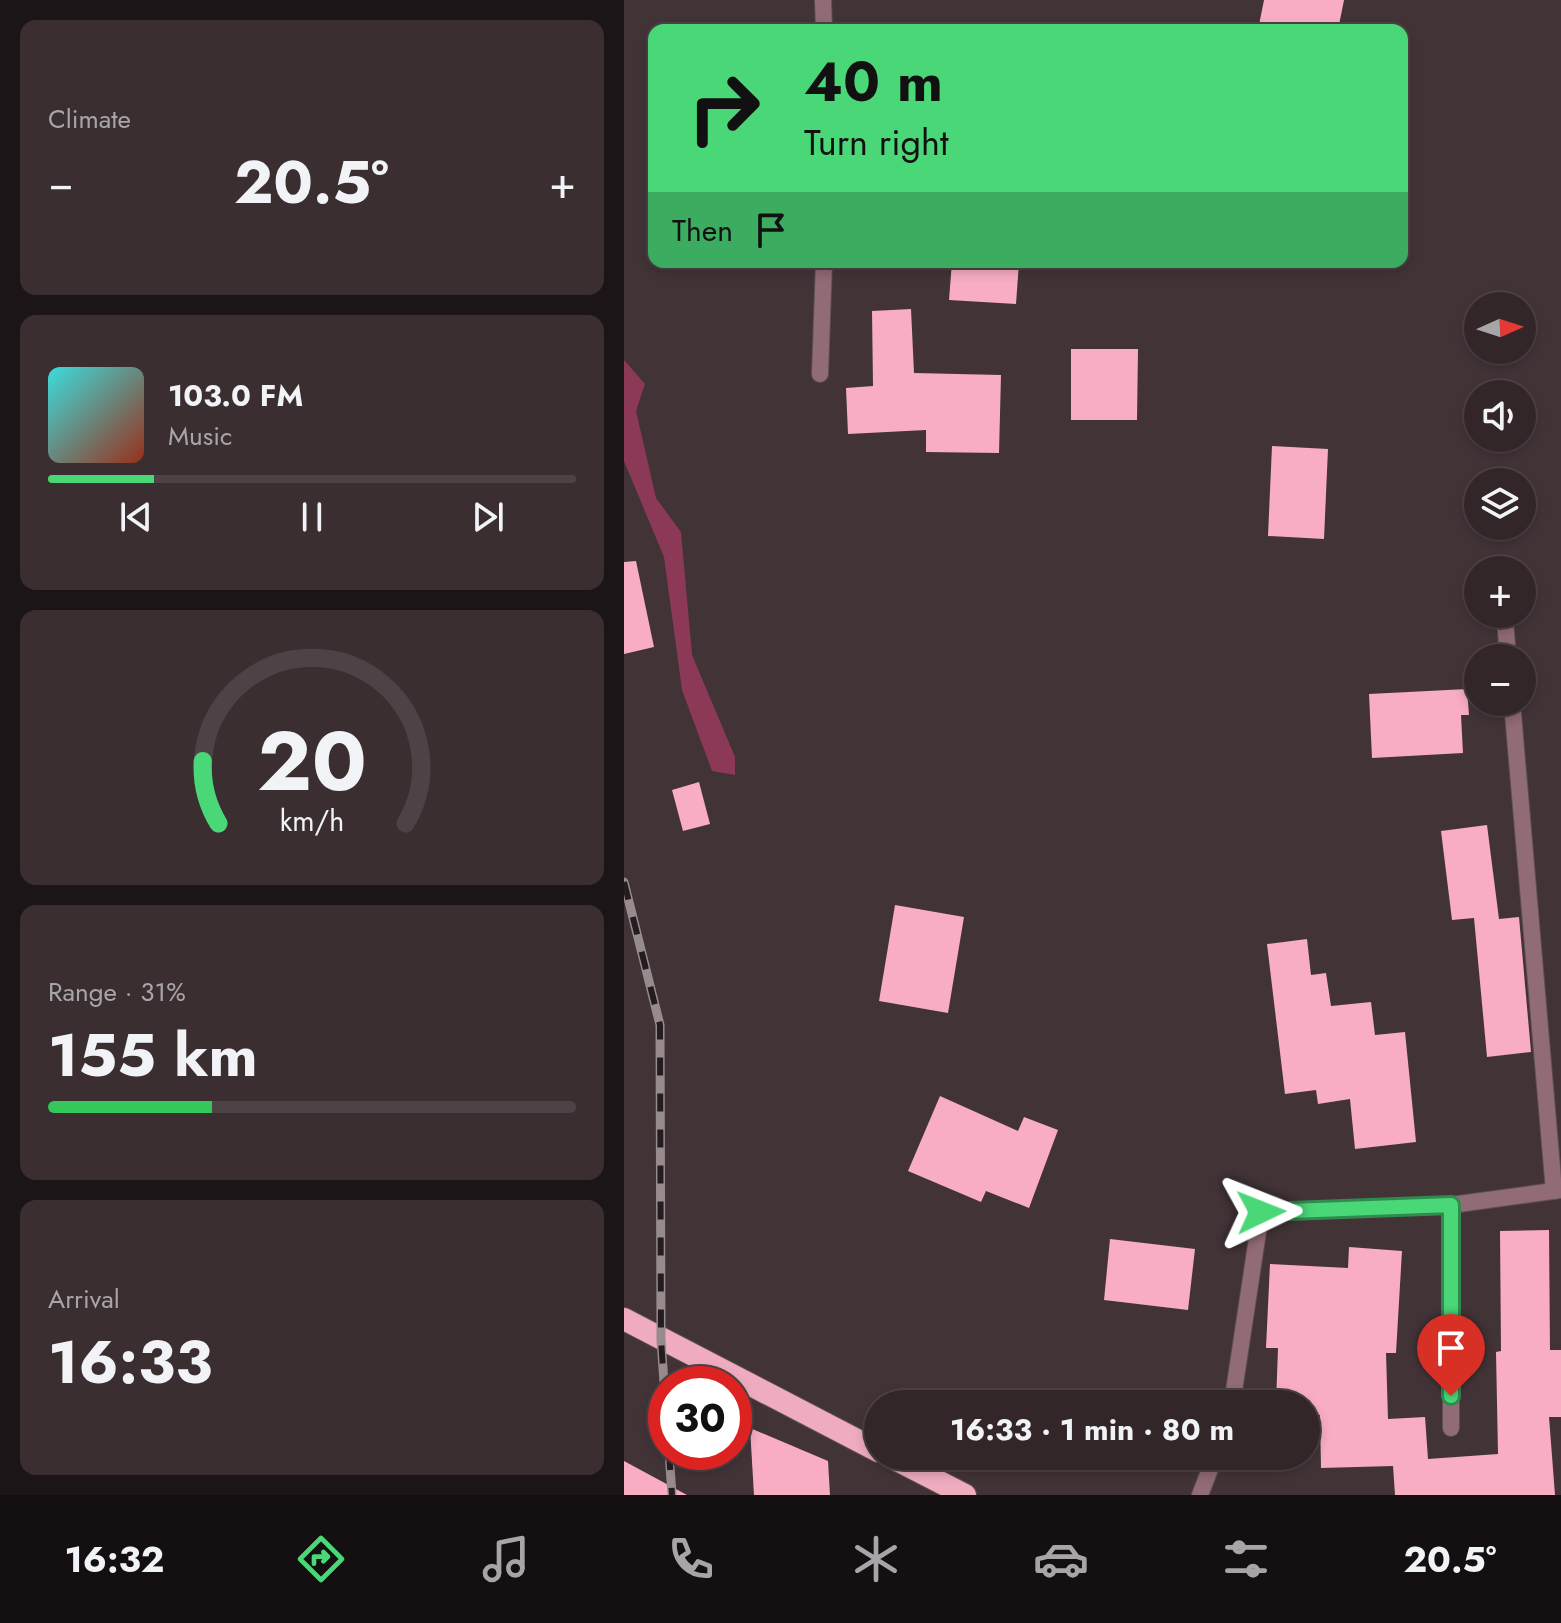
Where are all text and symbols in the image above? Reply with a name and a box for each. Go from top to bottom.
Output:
text: 40 m [804,41,943,122]
icon: right [672,56,776,160]
text: Climate [48,100,131,138]
text: Turn right [804,116,949,168]
text: 20.5° [234,139,389,226]
text: − [48,151,74,215]
text: + [549,151,576,215]
icon: arrive [749,208,793,252]
text: Then [672,209,733,252]
north arrow [1464,292,1536,364]
map controls [1464,292,1536,716]
text: 103.0 FM [168,374,303,417]
button: sound [1464,380,1536,452]
text: Music [168,417,232,455]
button: layers [1464,468,1536,540]
icon: previous [114,495,158,539]
icon: pause [290,495,334,539]
icon: next [466,495,510,539]
button: + [1464,556,1536,628]
button: − [1464,644,1536,716]
text: 20 [257,700,367,820]
text: km/h [280,800,344,842]
text: Range · 31% [48,973,186,1011]
text: 155 km [48,1012,258,1099]
position arrow [1219,1170,1303,1254]
text: Arrival [48,1280,120,1318]
pin [1417,1314,1485,1396]
text: 16:33 [48,1319,213,1406]
icon: arrive [1429,1326,1473,1370]
speed limit sign: 30 [648,1366,752,1470]
text: 16:33 · 1 min · 80 m [950,1408,1234,1451]
icon: directions [293,1531,349,1587]
icon: music [478,1531,534,1587]
icon: phone [663,1531,719,1587]
icon: climate [848,1531,904,1587]
icon: car [1033,1531,1089,1587]
icon: filters [1218,1531,1274,1587]
text: 16:32 [65,1533,164,1585]
text: 20.5° [1403,1533,1496,1585]

